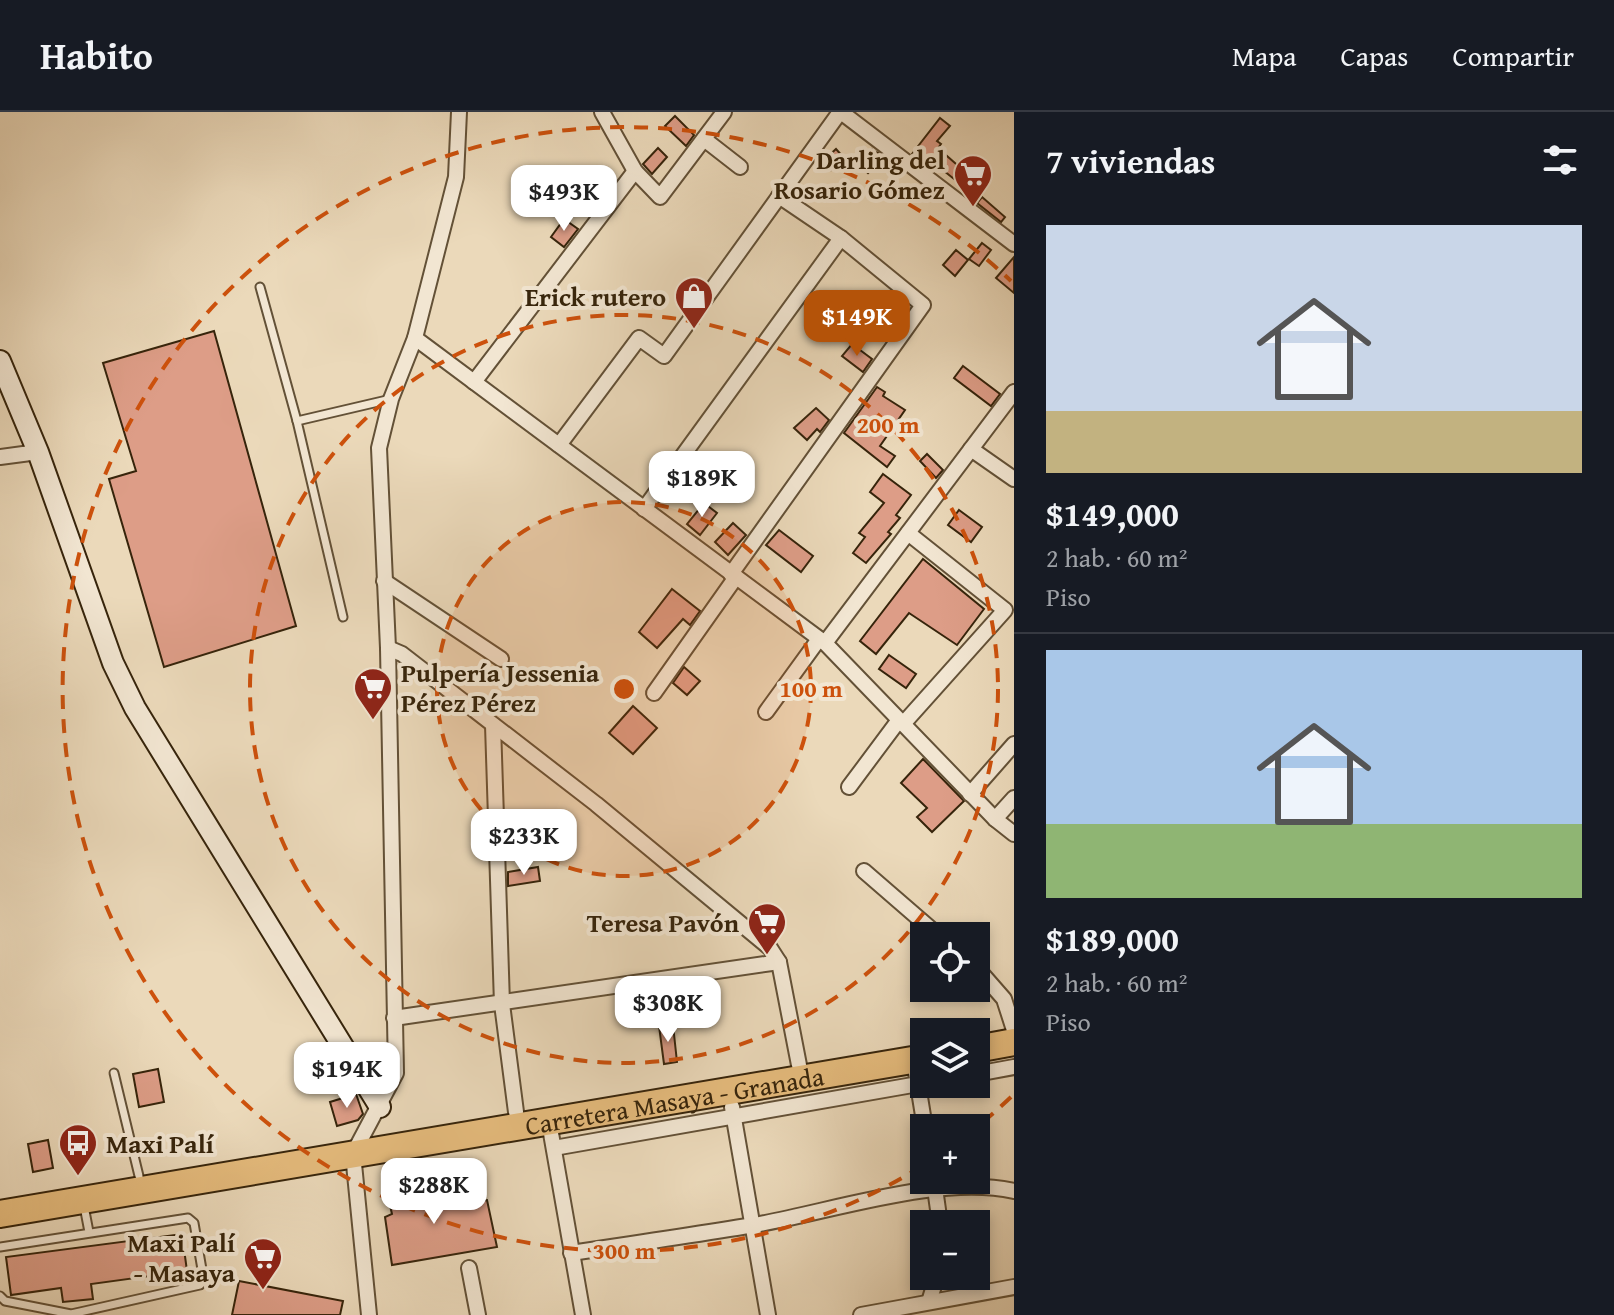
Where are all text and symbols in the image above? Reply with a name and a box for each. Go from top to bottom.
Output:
text: Habito [40,27,153,83]
text: Mapa [1232,35,1297,76]
text: Capas [1341,35,1408,76]
text: Compartir [1452,35,1574,76]
text: 7 viviendas [1046,136,1215,185]
icon: filters [1538,138,1582,182]
place label: Darling del Rosario Gómez [774,140,945,209]
supermarket icon: Darling del Rosario Gómez [952,153,994,208]
pin: $493K [508,165,620,233]
text: $493K [529,171,599,210]
shop icon: Erick rutero [673,275,715,330]
place label: Erick rutero [525,277,666,316]
icon: home [1242,277,1386,421]
pin: $149K [801,290,913,358]
text: $149K [822,296,892,335]
text: 200 m [856,407,920,442]
pin: $189K [646,451,758,519]
text: $189K [667,457,737,496]
text: $149,000 [1046,489,1179,538]
text: 2 hab. · 60 m² [1046,538,1187,577]
text: Piso [1046,577,1091,616]
place label: Pulpería Jessenia Pérez Pérez [401,653,600,722]
supermarket icon: Pulpería Jessenia Pérez Pérez [352,666,394,721]
text: 100 m [779,671,843,706]
centre of rings [610,675,638,703]
icon: home [1242,702,1386,846]
pin: $233K [468,809,580,877]
text: $233K [489,815,559,854]
supermarket icon: Teresa Pavón [746,901,788,956]
place label: Teresa Pavón [587,903,740,942]
text: $189,000 [1046,914,1179,963]
map controls [910,922,990,1290]
button: locate [910,922,990,1002]
text: 2 hab. · 60 m² [1046,963,1187,1002]
pin: $308K [612,976,724,1044]
text: $308K [633,982,703,1021]
text: Piso [1046,1002,1091,1041]
button: layers [910,1018,990,1098]
pin: $194K [291,1042,403,1110]
text: $194K [312,1048,382,1087]
street label: Carretera Masaya - Granada [522,1056,827,1145]
button: + [910,1114,990,1194]
bus stop icon: Maxi Palí [57,1122,99,1177]
place label: Maxi Palí [106,1124,215,1163]
pin: $288K [378,1158,490,1226]
text: $288K [399,1164,469,1203]
button: − [910,1210,990,1290]
place label: Maxi Palí - Masaya [127,1223,236,1292]
text: 300 m [592,1233,656,1268]
supermarket icon: Maxi Palí - Masaya [242,1236,284,1291]

